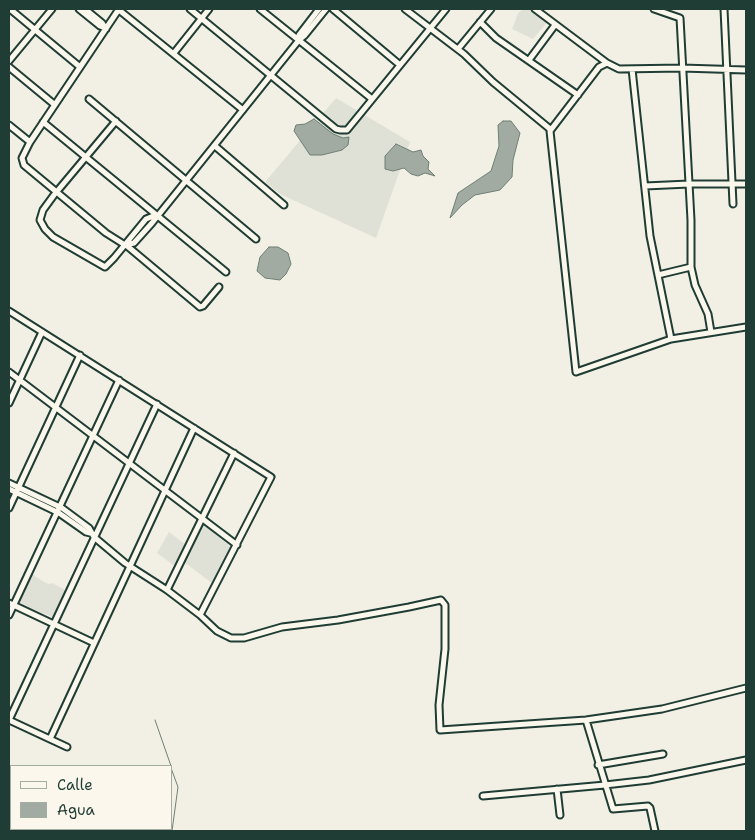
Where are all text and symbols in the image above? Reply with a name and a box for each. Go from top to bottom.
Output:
legend [10,765,172,830]
text: Calle [57,775,93,795]
text: Agua [57,800,95,820]

